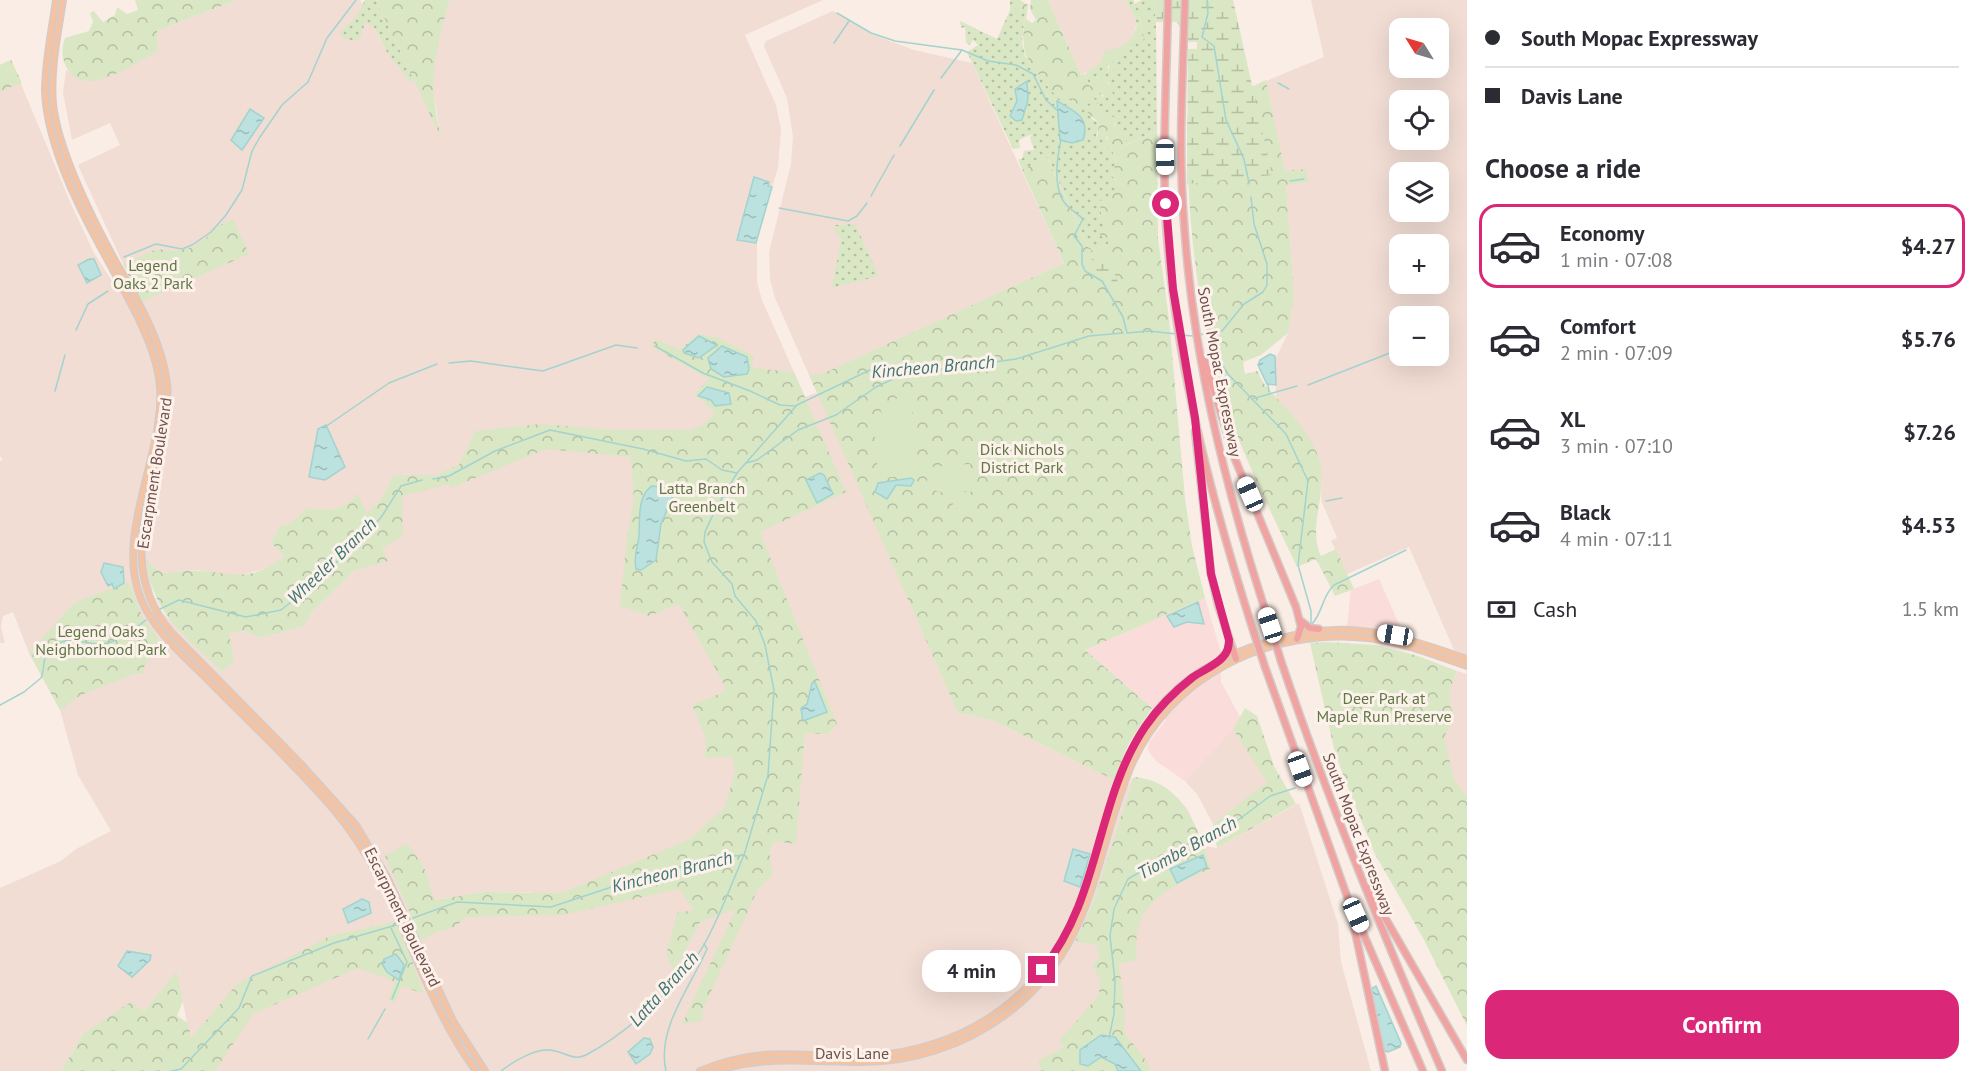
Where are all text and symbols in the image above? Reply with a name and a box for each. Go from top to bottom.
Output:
north arrow [1389,18,1449,78]
map controls [1389,18,1449,366]
text: South Mopac Expressway [1521,24,1758,52]
text: Davis Lane [1521,82,1623,110]
button: locate [1389,90,1449,150]
car [1156,139,1174,175]
text: Choose a ride [1485,151,1641,185]
button: layers [1389,162,1449,222]
route start [1152,190,1179,217]
icon: car [1488,219,1542,273]
text: Economy [1560,219,1644,247]
text: $4.27 [1901,232,1956,260]
button: + [1389,234,1449,294]
text: 1 min · 07:08 [1560,247,1673,273]
park label: Legend Oaks 2 Park [113,255,193,293]
street label: South Mopac Expressway [1194,285,1246,459]
button: − [1389,306,1449,366]
icon: car [1488,312,1542,366]
text: Comfort [1560,312,1636,340]
text: $5.76 [1901,325,1956,353]
text: 2 min · 07:09 [1560,340,1673,366]
water label: Kincheon Branch [870,350,996,383]
street label: Escarpment Boulevard [132,396,176,550]
icon: car [1488,405,1542,459]
text: XL [1560,405,1585,433]
text: $7.26 [1903,418,1956,446]
text: 3 min · 07:10 [1560,433,1673,459]
park label: Dick Nichols District Park [980,439,1064,477]
car [1234,474,1266,514]
park label: Latta Branch Greenbelt [659,478,745,516]
icon: car [1488,498,1542,552]
text: Black [1560,498,1611,526]
text: $4.53 [1901,511,1956,539]
water label: Wheeler Branch [282,512,381,609]
text: 4 min · 07:11 [1560,526,1673,552]
icon: cash [1485,593,1518,626]
text: Cash [1533,595,1577,623]
text: 1.5 km [1902,596,1959,622]
car [1256,605,1284,645]
park label: Legend Oaks Neighborhood Park [35,621,167,659]
car [1376,623,1414,647]
park label: Deer Park at Maple Run Preserve [1316,688,1452,726]
car [1285,749,1315,789]
street label: South Mopac Expressway [1319,750,1399,919]
water label: Tiombe Branch [1133,811,1240,884]
street label: Escarpment Boulevard [361,844,445,990]
water label: Kincheon Branch [609,845,735,898]
car [1340,895,1372,935]
water label: Latta Branch [624,946,703,1031]
callout: 4 min [922,949,1021,991]
route end [1028,956,1055,983]
text: 4 min [947,958,996,984]
button: Confirm [1485,990,1959,1059]
street label: Davis Lane [815,1043,889,1063]

